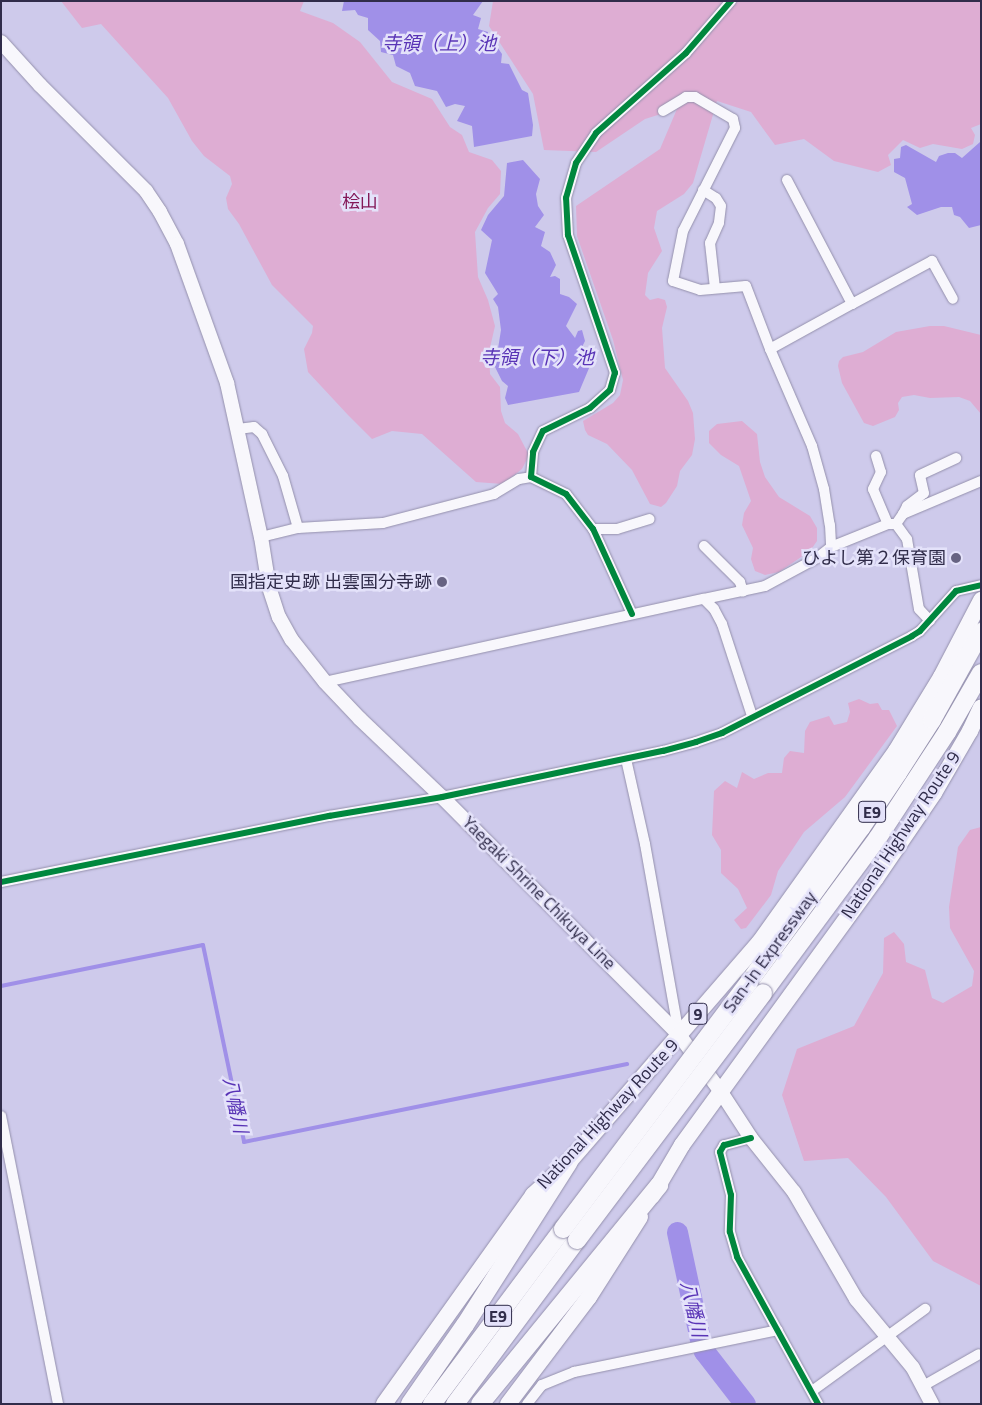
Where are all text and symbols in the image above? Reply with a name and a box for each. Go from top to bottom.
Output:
water label: 寺領（上）池 [382,32,496,54]
park label: 桧山 [342,191,378,213]
water label: 寺領（下）池 [480,346,594,368]
place label: ひよし第２保育園 [802,547,946,569]
marker: ひよし第２保育園 [950,552,962,564]
place label: 国指定史跡 出雲国分寺跡 [230,571,432,593]
marker: 国指定史跡 出雲国分寺跡 [436,576,448,588]
street label: National Highway Route 9 [837,747,965,923]
road number: E9 [857,799,887,826]
street label: Yaegaki Shrine Chikuya Line [458,812,620,974]
street label: San-In Expressway [719,887,821,1017]
road number: 9 [688,1001,708,1028]
street label: National Highway Route 9 [533,1034,683,1194]
water label: 八幡川 [219,1075,253,1135]
water label: 八幡川 [676,1279,712,1339]
road number: E9 [483,1302,513,1330]

